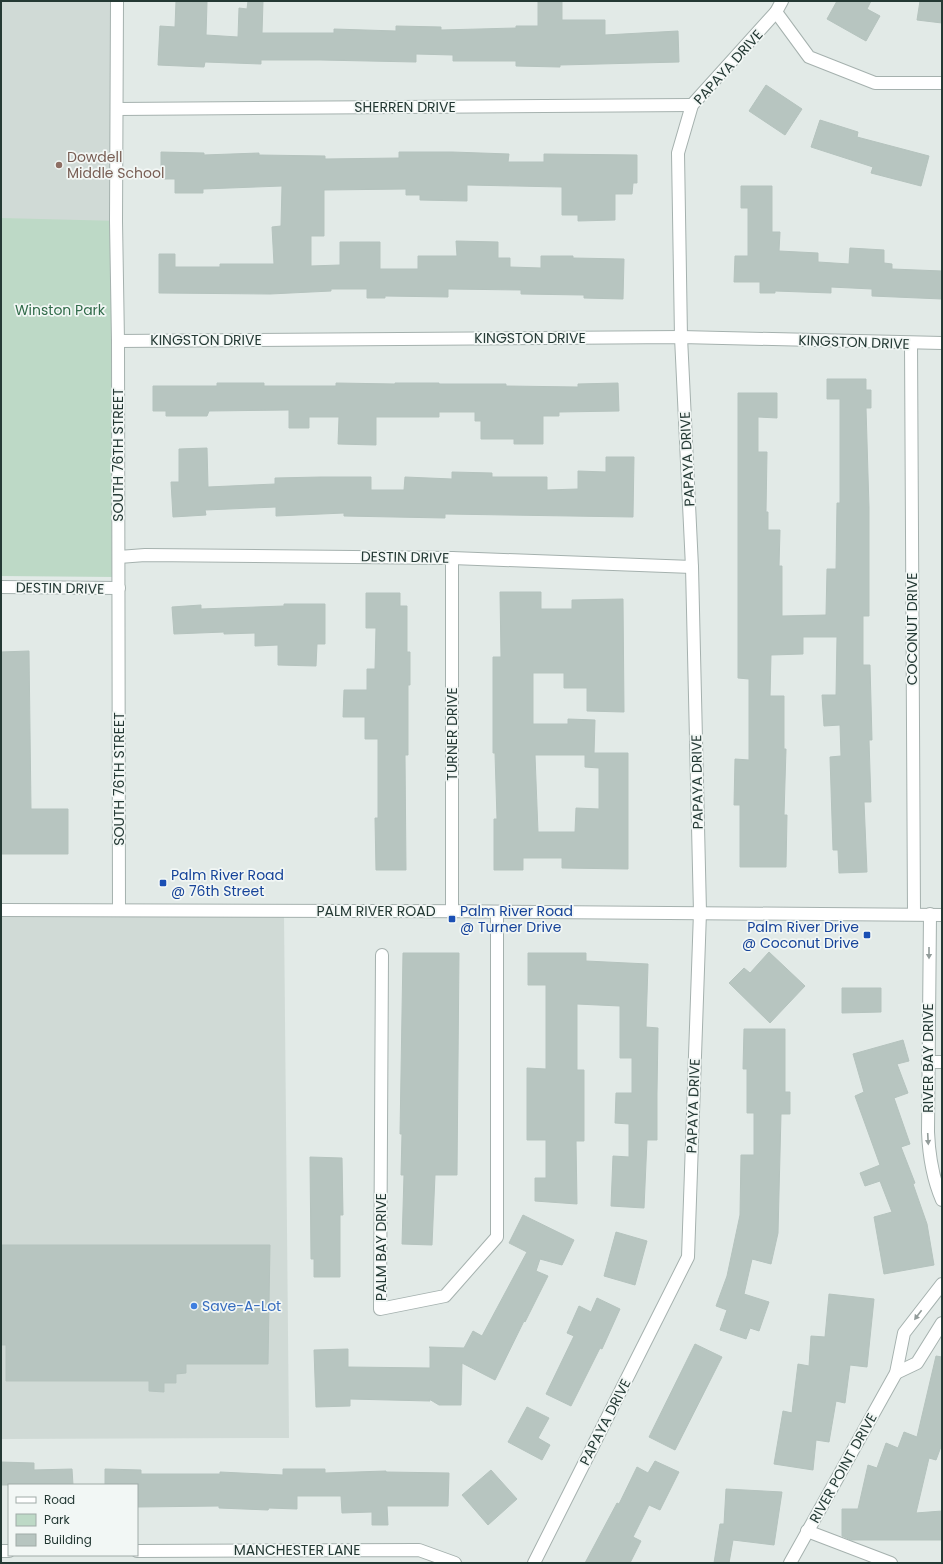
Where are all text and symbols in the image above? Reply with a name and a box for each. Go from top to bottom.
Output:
street label: PAPAYA DRIVE [689,25,767,109]
street label: SHERREN DRIVE [354,97,456,117]
place label: Dowdell Middle School [67,147,164,183]
marker: Dowdell Middle School [54,160,64,170]
park label: Winston Park [15,300,106,320]
street label: KINGSTON DRIVE [474,328,586,348]
street label: KINGSTON DRIVE [150,330,262,350]
street label: KINGSTON DRIVE [798,330,910,354]
street label: SOUTH 76TH STREET [108,388,128,522]
street label: PAPAYA DRIVE [675,411,699,507]
street label: DESTIN DRIVE [361,546,449,568]
street label: COCONUT DRIVE [902,573,922,685]
street label: DESTIN DRIVE [16,577,104,599]
street label: TURNER DRIVE [442,687,462,781]
street label: SOUTH 76TH STREET [109,712,129,846]
street label: PAPAYA DRIVE [686,734,708,830]
place label: Palm River Road @ 76th Street [171,865,284,901]
marker: Palm River Road @ 76th Street [158,878,168,888]
street label: PALM RIVER ROAD [316,901,436,921]
place label: Palm River Road @ Turner Drive [460,901,573,937]
marker: Palm River Road @ Turner Drive [447,914,457,924]
place label: Palm River Drive @ Coconut Drive [742,917,859,953]
marker: Palm River Drive @ Coconut Drive [862,930,872,940]
one-way arrow [926,947,932,960]
street label: RIVER BAY DRIVE [918,1003,938,1113]
street label: PAPAYA DRIVE [681,1058,705,1154]
one-way arrow [925,1133,932,1145]
street label: PALM BAY DRIVE [371,1193,391,1301]
place label: Save-A-Lot [202,1296,281,1316]
marker: Save-A-Lot [189,1301,199,1311]
one-way arrow [914,1310,923,1321]
street label: PAPAYA DRIVE [575,1375,635,1469]
street label: RIVER POINT DRIVE [804,1409,882,1527]
legend [8,1484,138,1556]
text: Road [44,1491,75,1508]
text: Park [44,1511,71,1528]
text: Building [44,1531,92,1548]
street label: MANCHESTER LANE [234,1540,360,1560]

